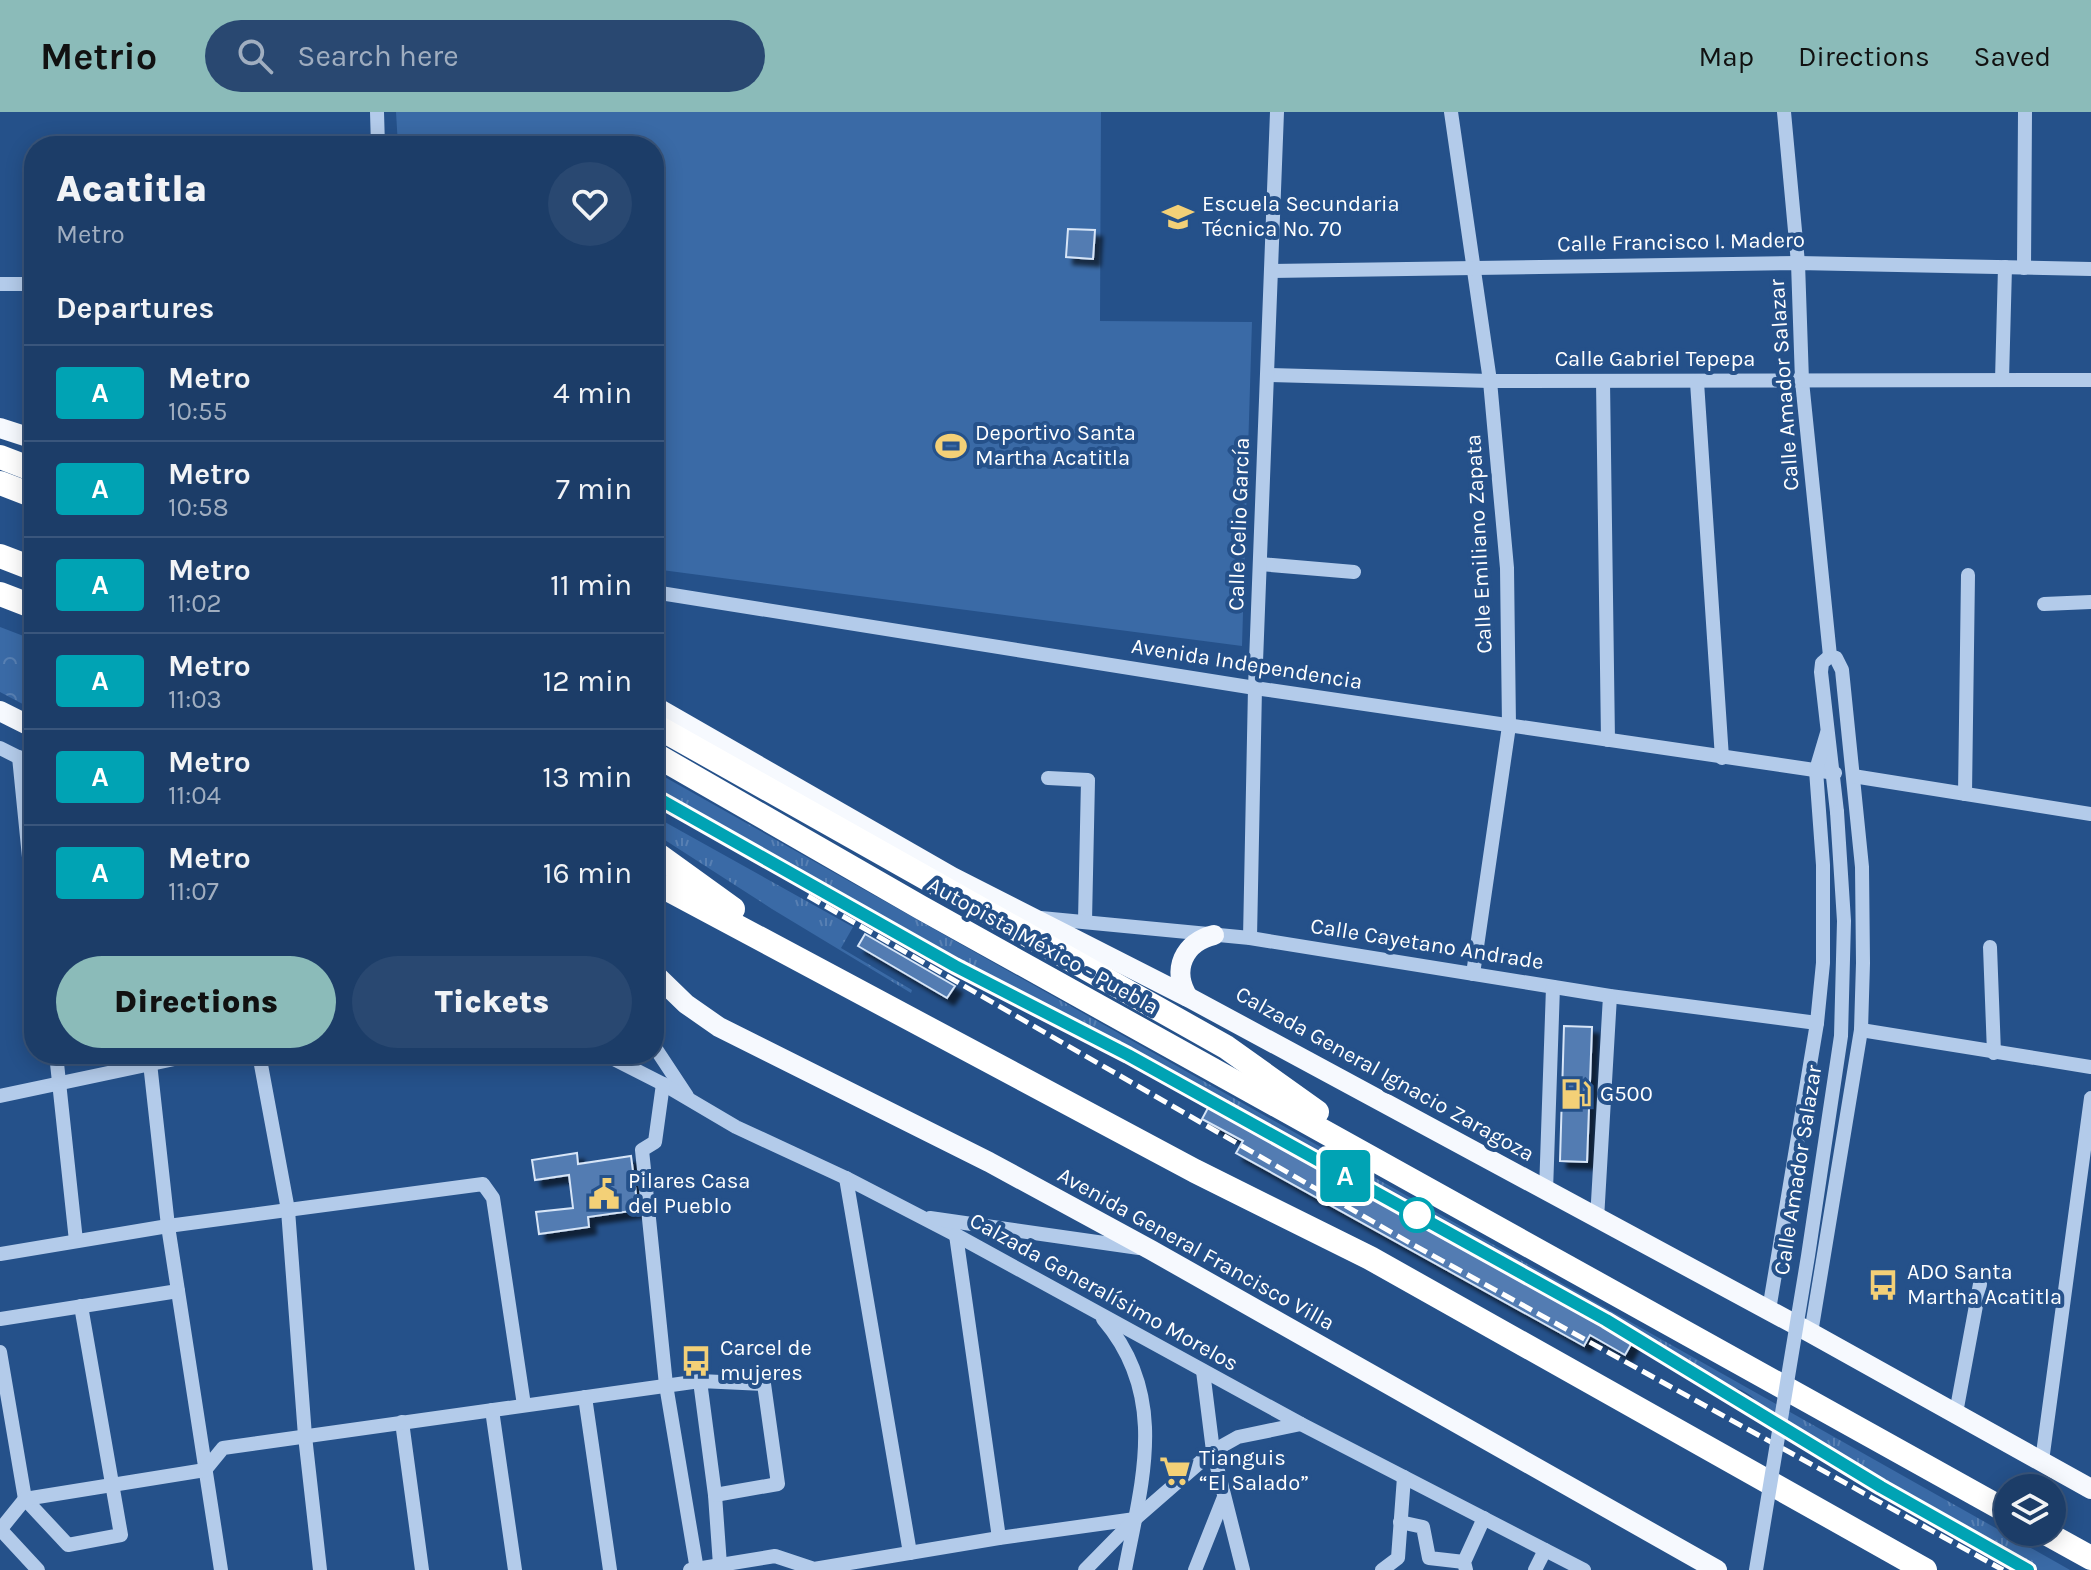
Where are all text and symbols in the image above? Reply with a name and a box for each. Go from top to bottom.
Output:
search box [205,20,765,92]
text: Metrio [40,34,157,79]
icon: search [233,34,277,78]
text: Search here [297,38,459,74]
text: Map [1699,40,1754,73]
text: Directions [1798,40,1930,73]
text: Saved [1974,40,2051,73]
button: heart [548,162,632,246]
text: Acatitla [56,166,207,211]
place label: Escuela Secundaria Técnica No. 70 [1202,191,1400,242]
school or university icon: Escuela Secundaria Técnica No. 70 [1161,200,1195,234]
text: Metro [56,219,125,250]
street label: Calle Francisco I. Madero [1557,227,1805,257]
street label: Calle Amador Salazar [1764,278,1804,492]
text: Departures [56,290,214,326]
street label: Calle Gabriel Tepepa [1555,346,1755,372]
text: Metro [168,360,251,396]
text: 4 min [553,375,632,411]
text: A [91,376,109,409]
text: 10:55 [168,396,227,427]
place label: Deportivo Santa Martha Acatitla [975,420,1136,471]
sports icon: Deportivo Santa Martha Acatitla [934,429,968,463]
street label: Calle Emiliano Zapata [1460,434,1498,654]
street label: Calle Celio García [1223,437,1255,611]
text: Metro [168,456,251,492]
text: 7 min [556,471,632,507]
text: A [91,472,109,505]
text: 10:58 [168,492,229,523]
text: Metro [168,552,251,588]
text: 11 min [550,567,632,603]
text: A [91,568,109,601]
text: 11:02 [168,588,222,619]
street label: Avenida Independencia [1130,633,1364,695]
text: Metro [168,648,251,684]
text: 12 min [542,663,632,699]
text: A [91,664,109,697]
text: 11:03 [168,684,222,715]
text: Metro [168,744,251,780]
text: 13 min [542,759,632,795]
text: A [91,760,109,793]
text: 11:04 [168,780,221,811]
text: Metro [168,840,251,876]
text: 16 min [543,855,632,891]
text: A [91,856,109,889]
street label: Autopista México - Puebla [923,872,1163,1020]
text: 11:07 [168,876,219,907]
street label: Calle Cayetano Andrade [1309,913,1545,975]
button: Directions [56,956,336,1048]
button: Tickets [352,956,632,1048]
street label: Calzada General Ignacio Zaragoza [1231,981,1539,1167]
street label: Calle Amador Salazar [1769,1063,1827,1277]
fuel station icon: G500 [1559,1077,1593,1111]
place label: G500 [1600,1081,1653,1107]
line badge: A [1319,1150,1371,1202]
text: A [1336,1159,1354,1192]
street label: Avenida General Francisco Villa [1053,1162,1339,1336]
place label: Pilares Casa del Pueblo [628,1168,750,1219]
public building icon: Pilares Casa del Pueblo [587,1177,621,1211]
unlabelled marker [1400,1198,1434,1232]
street label: Calzada Generalísimo Morelos [965,1207,1243,1377]
place label: ADO Santa Martha Acatitla [1907,1259,2062,1310]
bus stop icon: ADO Santa Martha Acatitla [1866,1268,1900,1302]
place label: Carcel de mujeres [720,1335,812,1386]
bus stop icon: Carcel de mujeres [679,1344,713,1378]
place label: Tianguis “El Salado” [1199,1445,1309,1496]
supermarket icon: Tianguis “El Salado” [1158,1454,1192,1488]
map controls [1994,1474,2066,1546]
button: layers [1994,1474,2066,1546]

